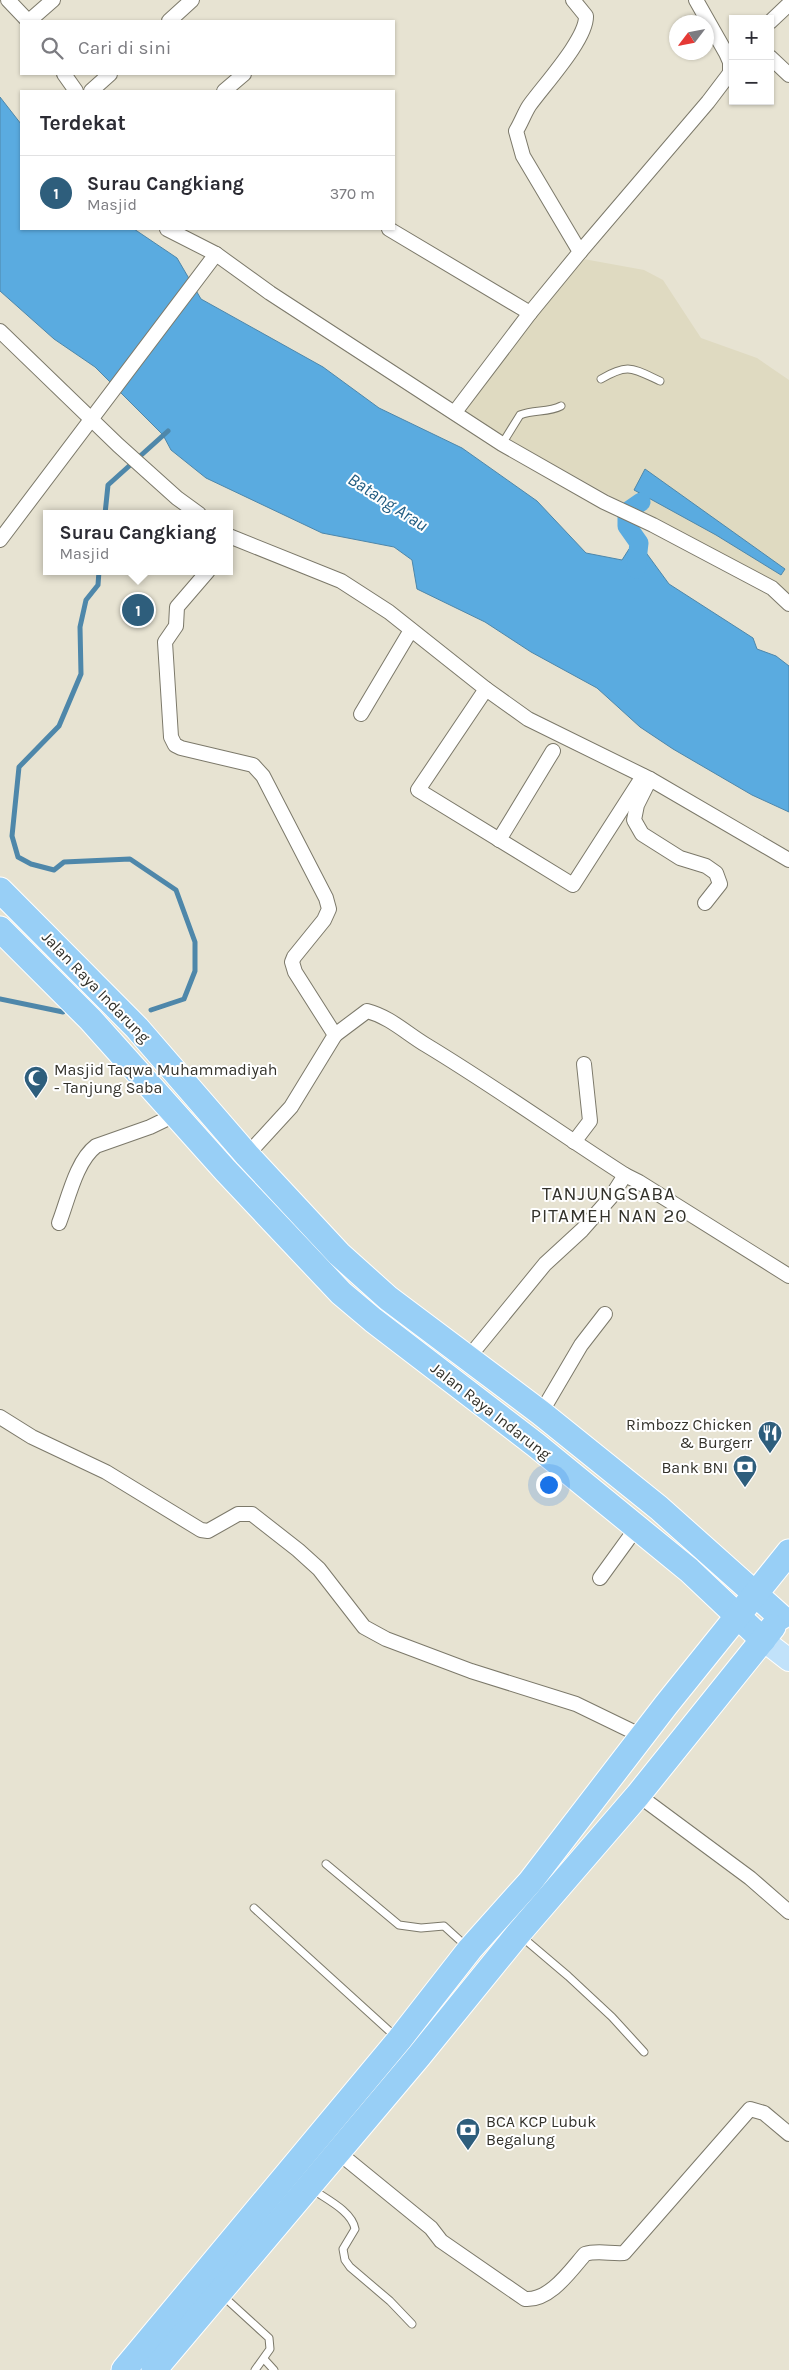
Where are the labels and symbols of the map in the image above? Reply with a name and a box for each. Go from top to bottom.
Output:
north arrow [669,15,714,60]
water label: Batang Arau [344,468,432,536]
pin: 1 [122,591,154,629]
street label: Jalan Raya Indarung [38,927,154,1047]
place label: Masjid Taqwa Muhammadiyah - Tanjung Saba [54,1060,277,1097]
mosque icon: Masjid Taqwa Muhammadiyah - Tanjung Saba [23,1065,49,1099]
district label: TANJUNGSABA PITAMEH NAN 20 [530,1183,688,1227]
street label: Jalan Raya Indarung [427,1358,555,1464]
place label: Rimbozz Chicken & Burgerr [626,1415,752,1452]
restaurant icon: Rimbozz Chicken & Burgerr [757,1420,783,1454]
bank icon: Bank BNI [732,1454,758,1488]
place label: Bank BNI [661,1458,728,1477]
your location [536,1472,562,1498]
place label: BCA KCP Lubuk Begalung [486,2112,596,2149]
bank icon: BCA KCP Lubuk Begalung [455,2117,481,2151]

